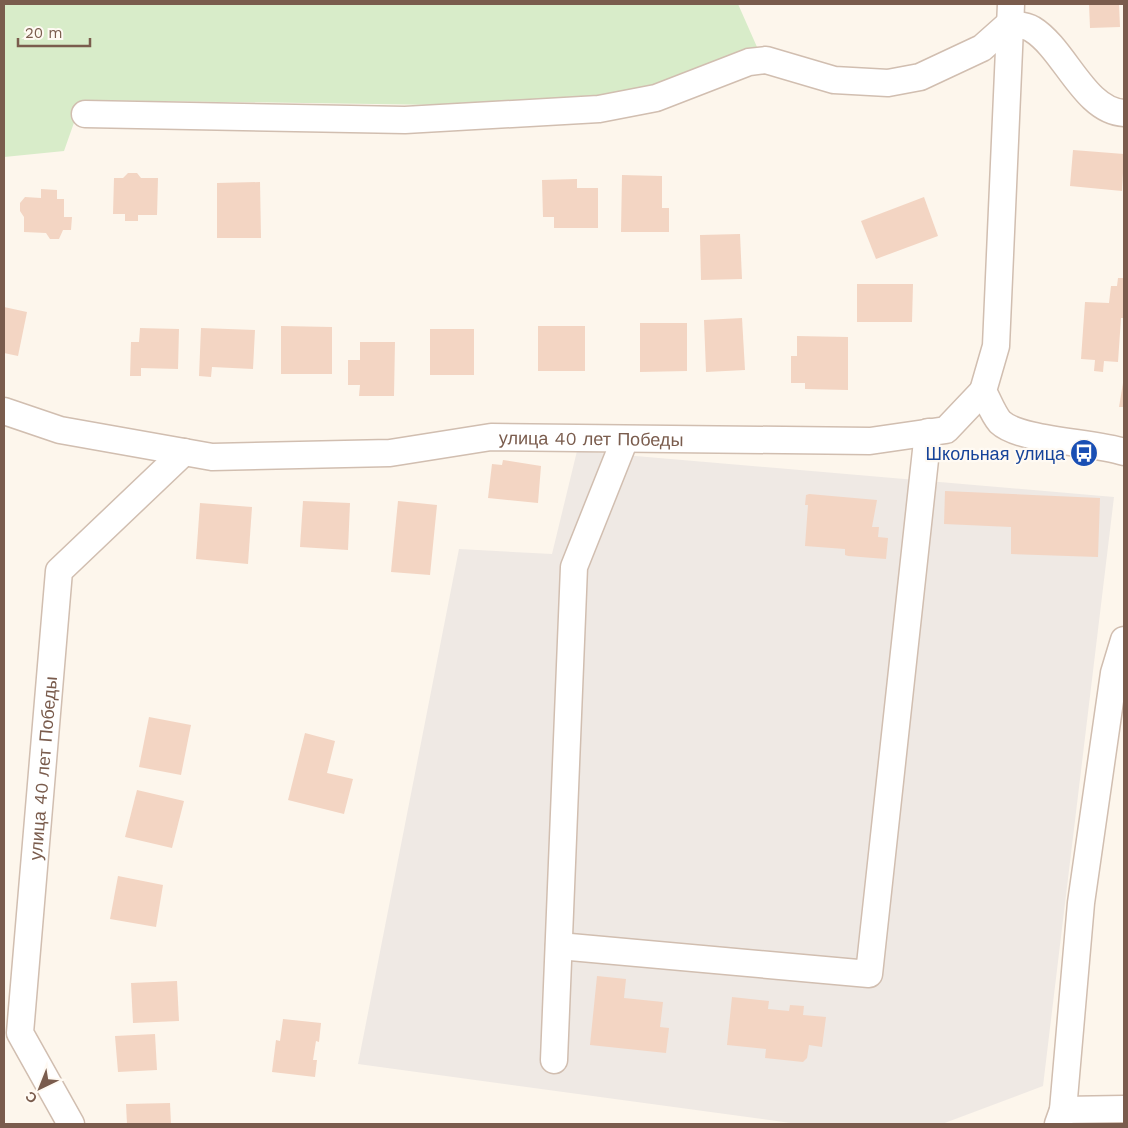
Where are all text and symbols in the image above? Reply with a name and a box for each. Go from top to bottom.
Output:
scale bar [18,15,90,47]
text: 20 m [25,24,63,42]
street label: улица 40 лет Победы [499,427,684,450]
bus stop icon: Школьная улица [1069,438,1099,468]
place label: Школьная улица [926,443,1066,464]
street label: улица 40 лет Победы [24,675,61,861]
north arrow [15,1063,65,1113]
text: С [22,1088,40,1107]

